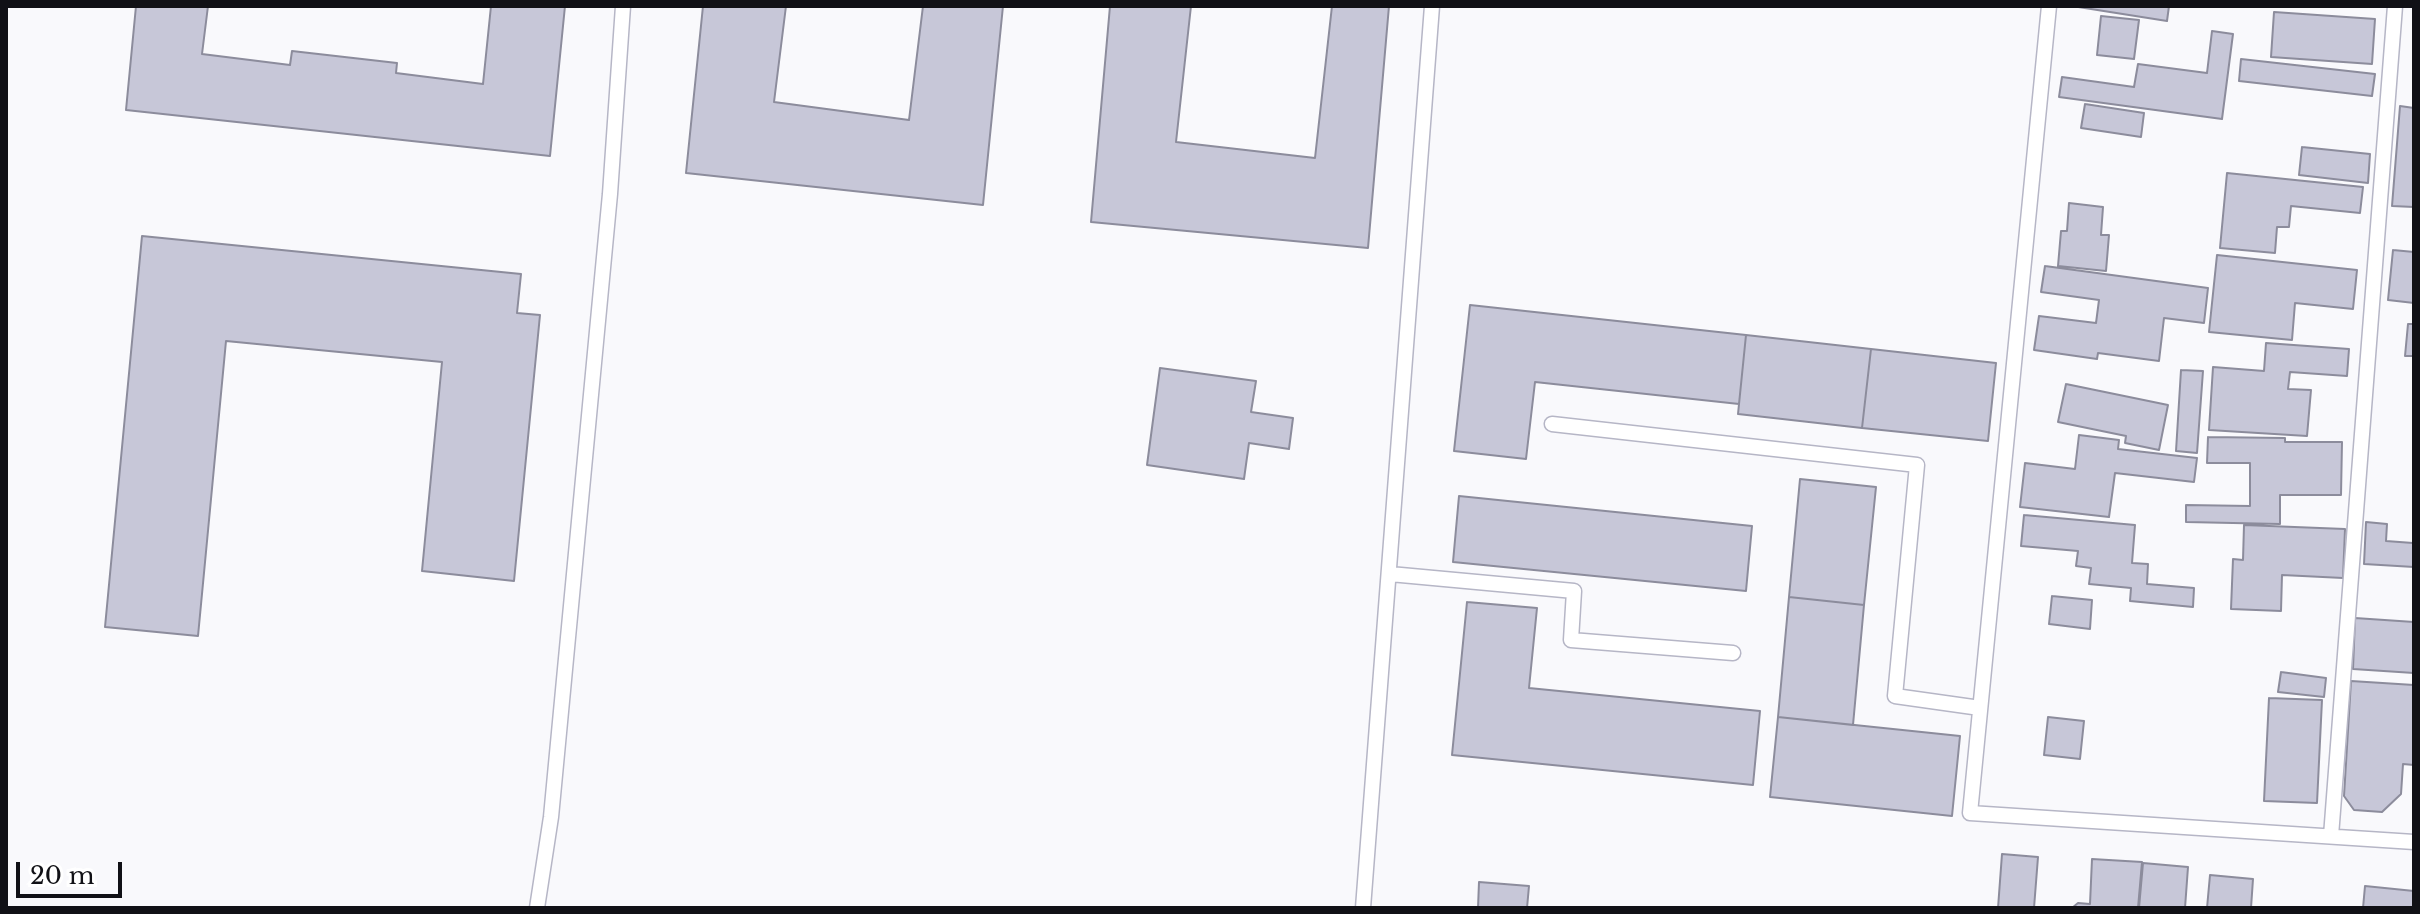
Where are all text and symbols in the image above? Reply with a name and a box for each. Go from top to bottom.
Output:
scale bar [20,846,126,896]
text: 20 m [30,861,95,890]

